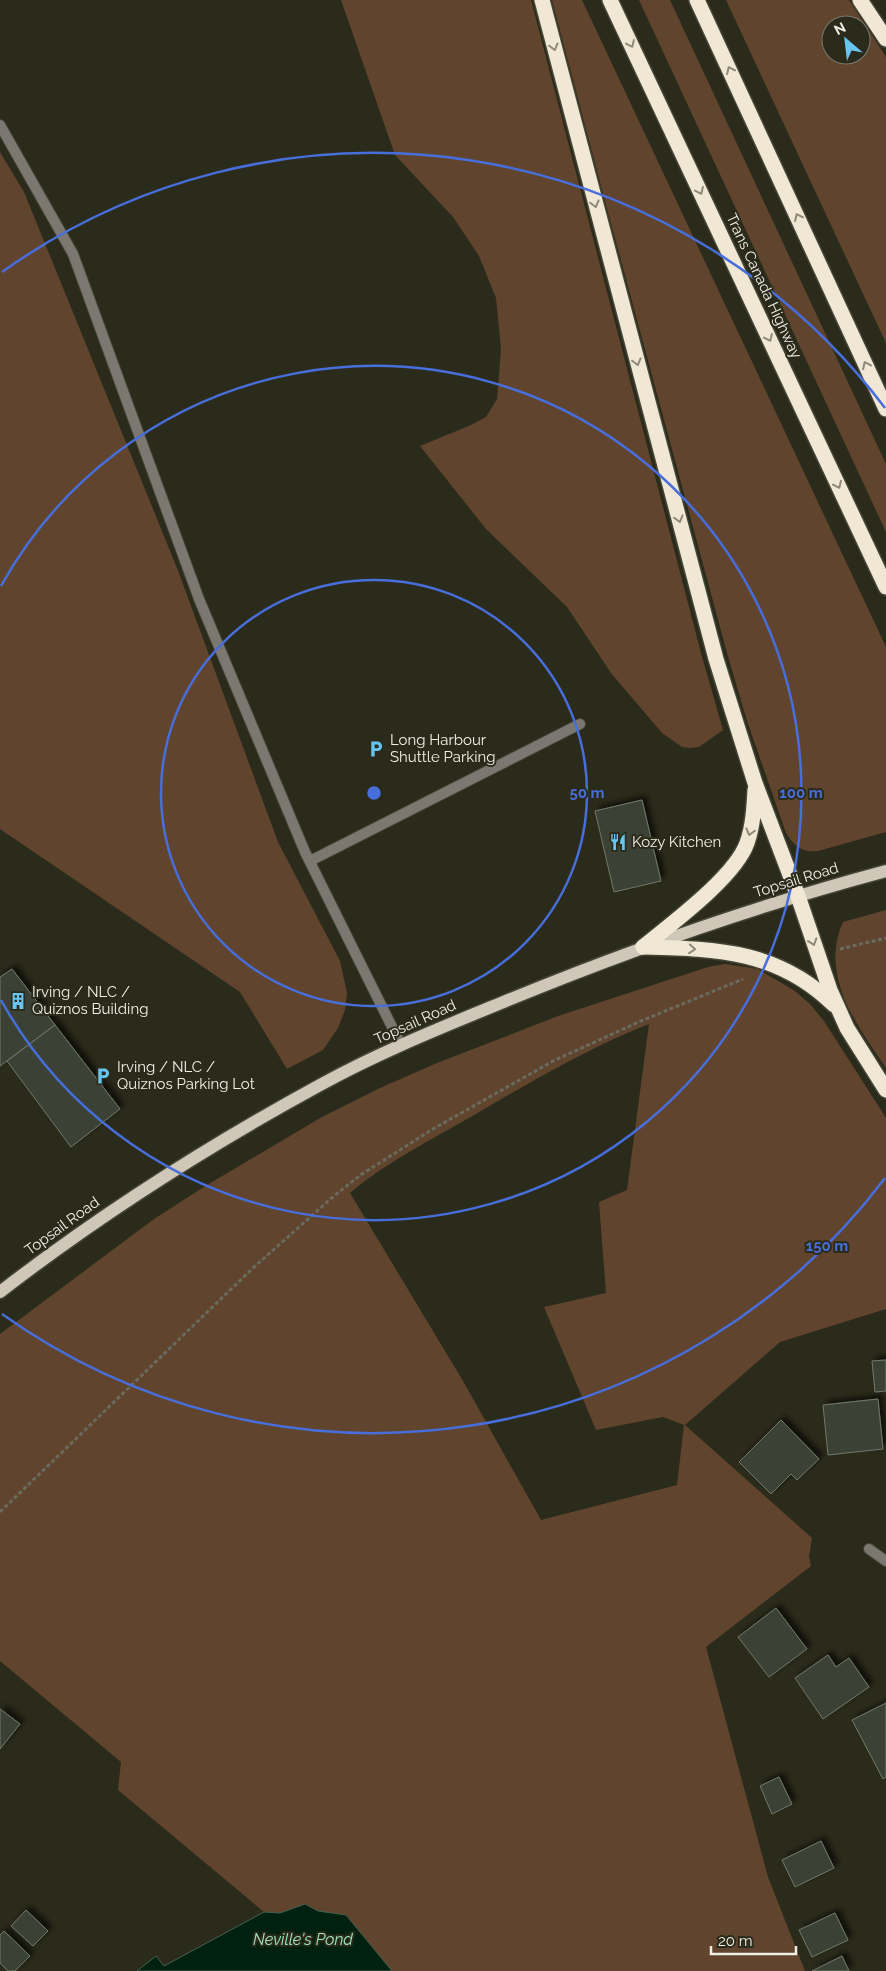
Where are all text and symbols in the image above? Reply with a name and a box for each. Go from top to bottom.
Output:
north arrow [821,15,871,65]
text: N [831,19,848,38]
one-way arrow [625,39,635,48]
one-way arrow [548,43,559,52]
one-way arrow [725,66,736,75]
one-way arrow [694,186,704,195]
one-way arrow [589,200,600,209]
street label: Trans Canada Highway [722,211,806,361]
one-way arrow [793,213,804,222]
one-way arrow [763,333,773,342]
one-way arrow [631,357,641,365]
one-way arrow [861,361,872,370]
one-way arrow [832,480,842,489]
one-way arrow [673,514,683,522]
place label: Long Harbour Shuttle Parking [390,731,495,766]
parking icon: Long Harbour Shuttle Parking [366,739,386,759]
centre of rings [365,784,383,802]
text: 50 m [569,784,605,802]
text: 100 m [779,784,823,802]
one-way arrow [745,827,756,836]
restaurant icon: Kozy Kitchen [608,832,628,852]
place label: Kozy Kitchen [632,833,721,851]
street label: Topsail Road [751,859,841,901]
one-way arrow [808,938,818,946]
one-way arrow [688,944,696,955]
place label: Irving / NLC / Quiznos Building [32,983,148,1018]
building icon: Irving / NLC / Quiznos Building [8,991,28,1011]
street label: Topsail Road [371,996,459,1048]
place label: Irving / NLC / Quiznos Parking Lot [117,1058,255,1093]
parking icon: Irving / NLC / Quiznos Parking Lot [93,1066,113,1086]
street label: Topsail Road [21,1193,103,1259]
text: 150 m [806,1237,848,1255]
scale bar [711,1924,796,1956]
water label: Neville's Pond [253,1930,353,1949]
text: 20 m [718,1932,753,1950]

